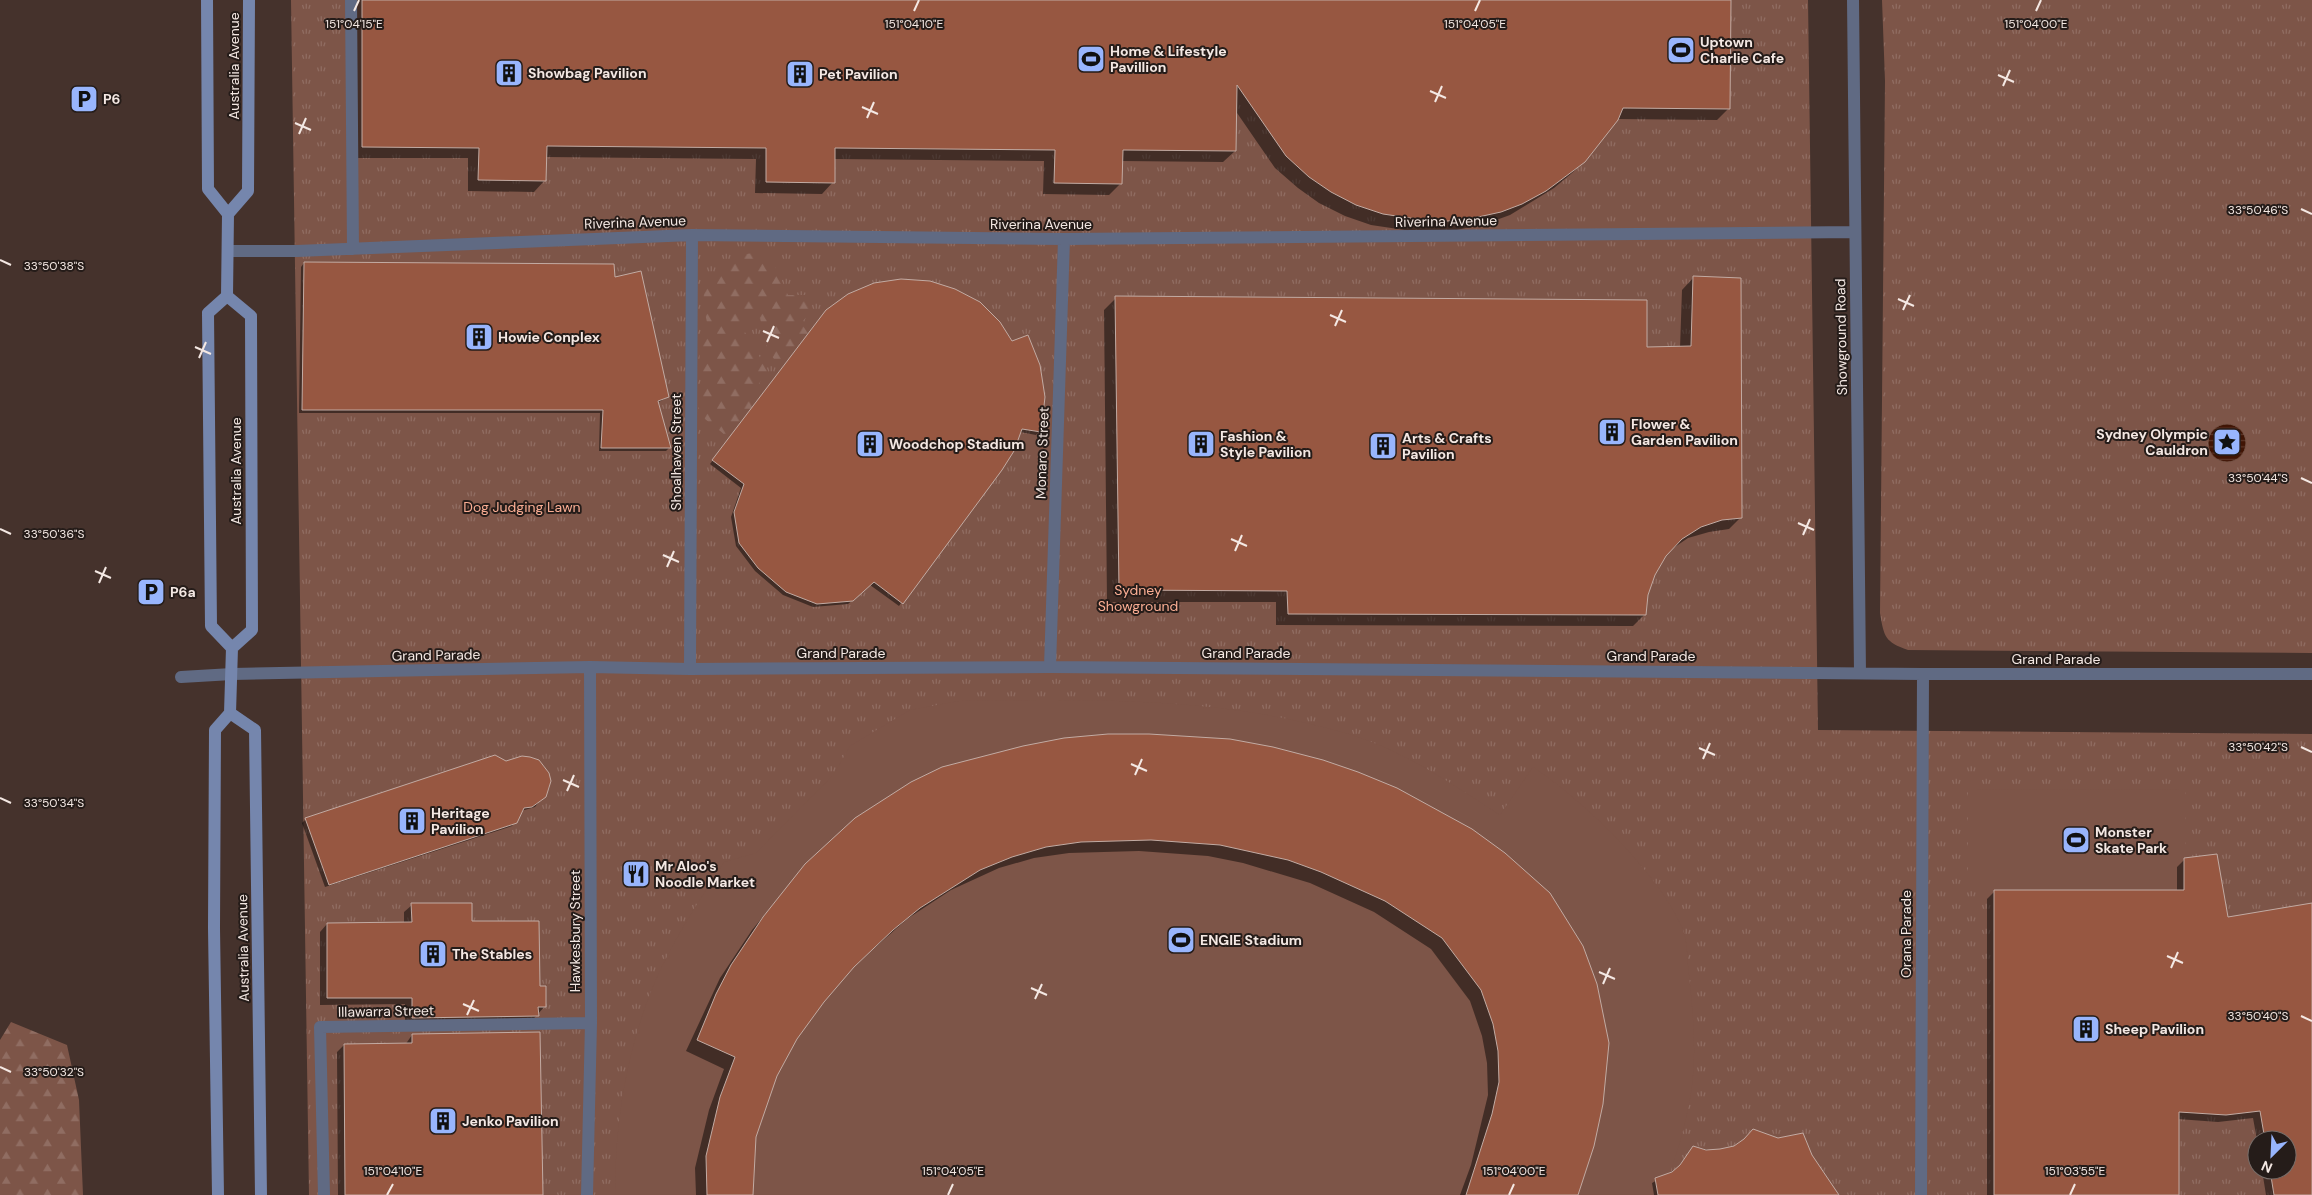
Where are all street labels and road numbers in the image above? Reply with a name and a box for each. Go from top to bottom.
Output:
street label: Australia Avenue [225,12,243,120]
street label: Riverina Avenue [584,211,686,233]
street label: Riverina Avenue [1395,211,1497,231]
street label: Riverina Avenue [990,215,1092,233]
street label: Showground Road [1831,278,1851,396]
street label: Shoalhaven Street [667,393,685,511]
street label: Monaro Street [1031,407,1053,499]
street label: Australia Avenue [227,417,245,525]
street label: Grand Parade [797,644,885,662]
street label: Grand Parade [1202,644,1290,662]
street label: Grand Parade [391,645,481,665]
street label: Grand Parade [1607,647,1695,665]
street label: Grand Parade [2012,650,2100,668]
street label: Hawkesbury Street [566,870,584,992]
street label: Orana Parade [1897,890,1915,978]
street label: Australia Avenue [233,894,253,1002]
street label: Illawarra Street [338,1001,434,1021]

